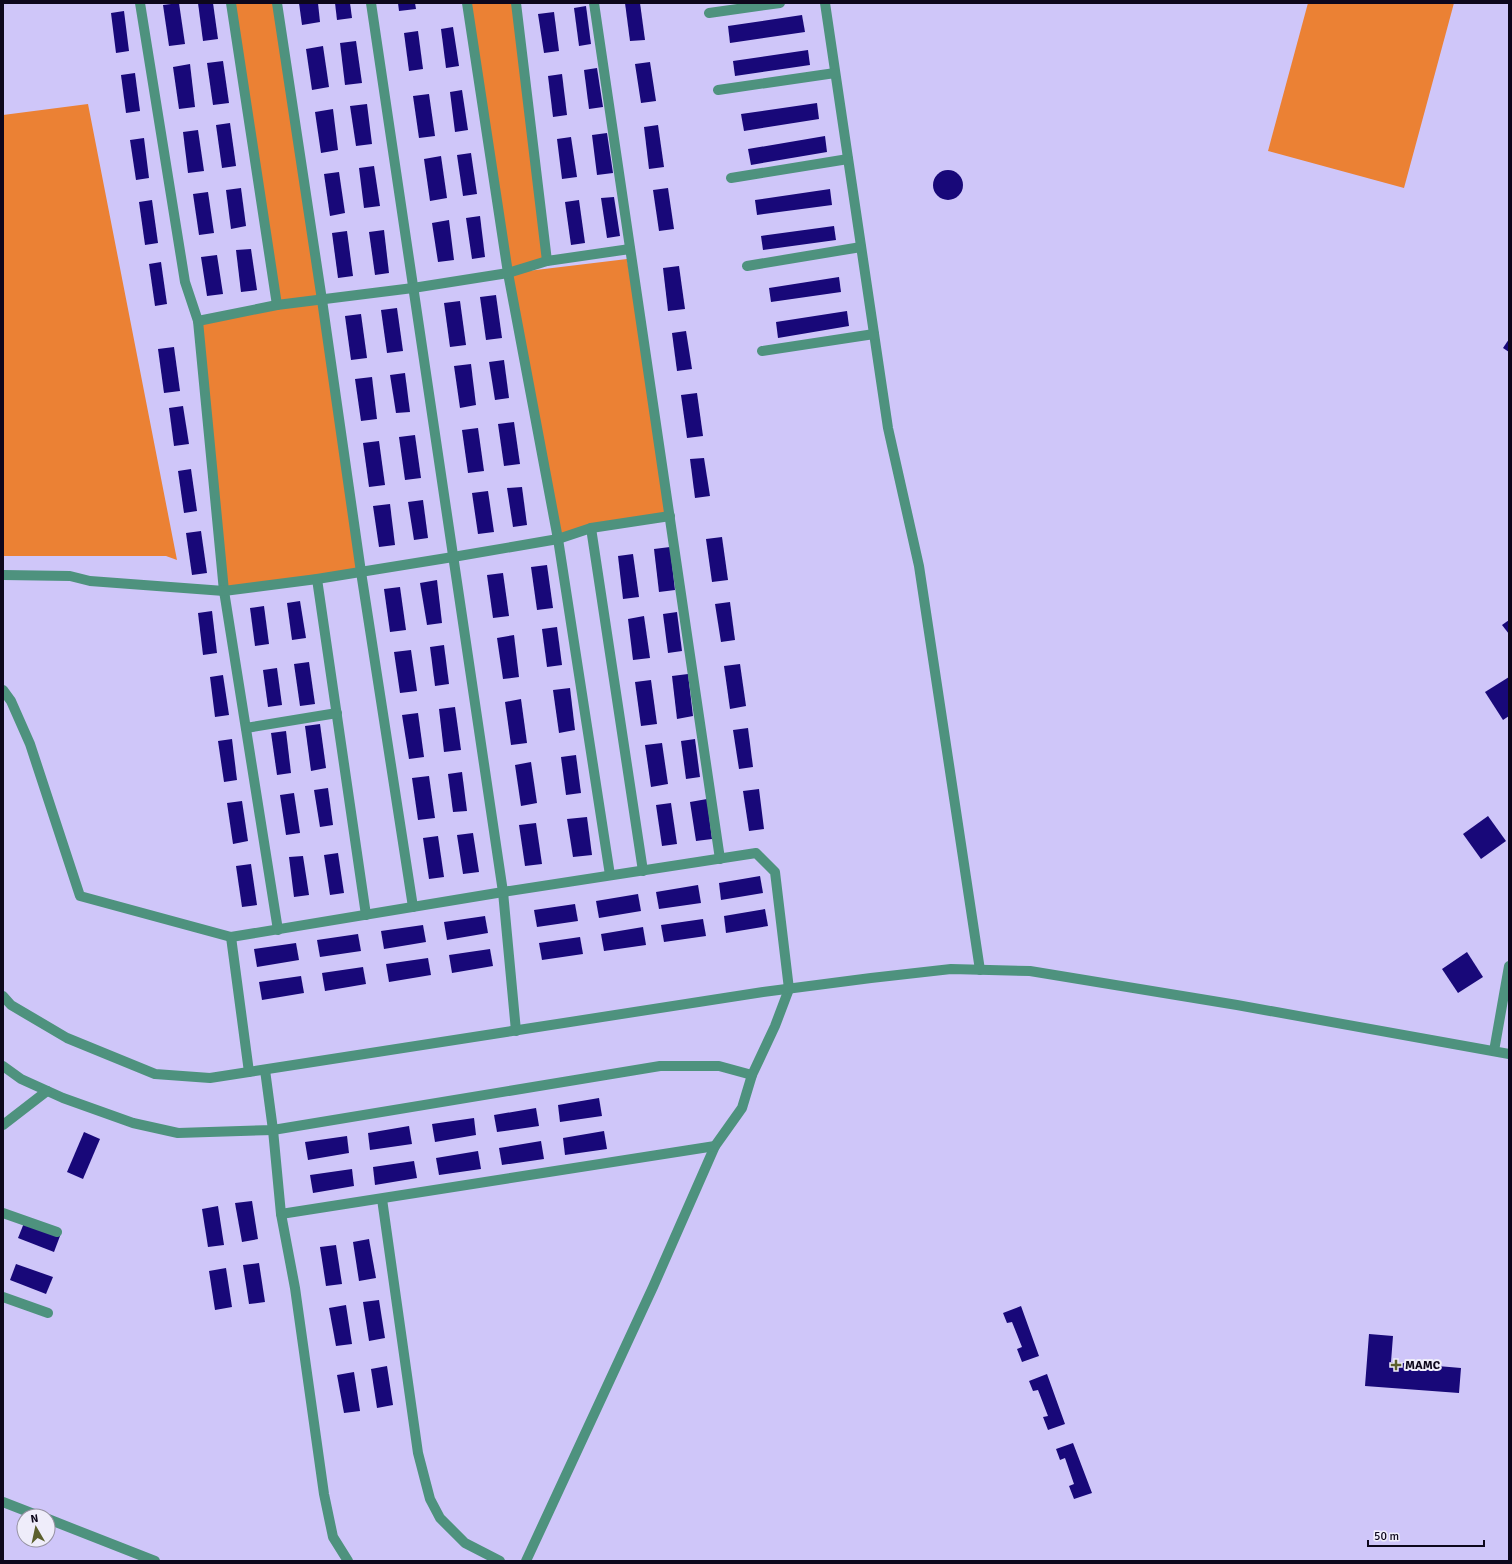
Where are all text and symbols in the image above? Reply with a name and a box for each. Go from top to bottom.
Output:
place label: MAMC [1405,1358,1441,1373]
marker: MAMC [1390,1359,1402,1371]
north arrow [16,1508,56,1548]
text: N [30,1512,39,1526]
scale bar [1368,1522,1484,1548]
text: 50 m [1374,1529,1399,1544]

